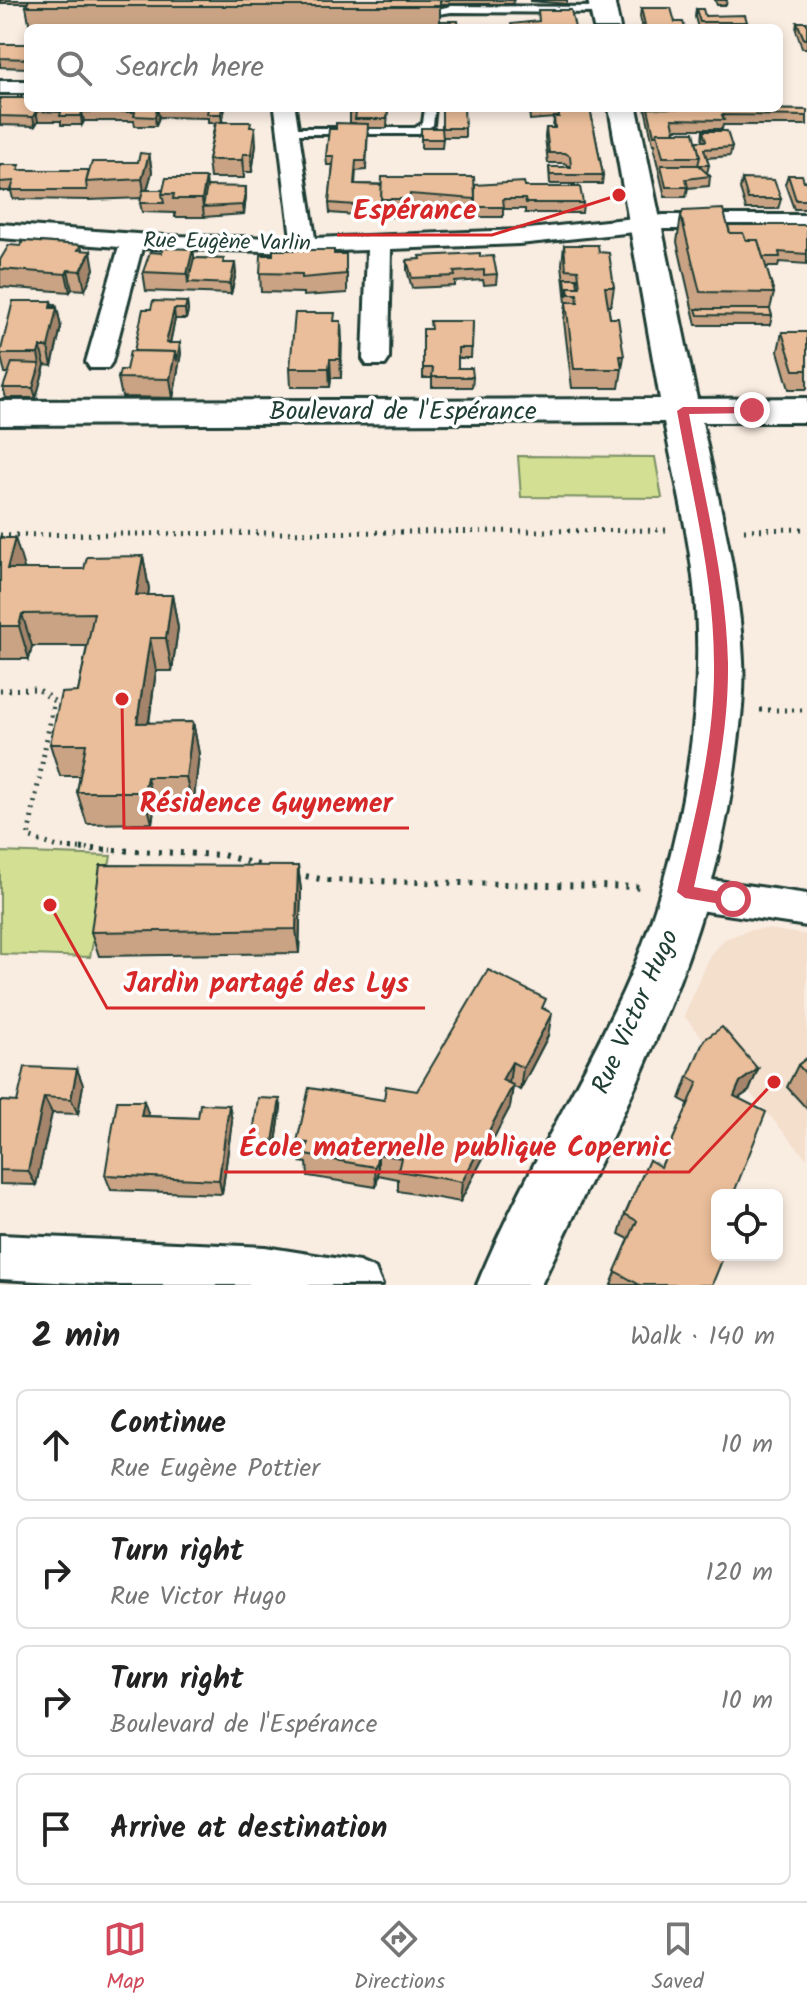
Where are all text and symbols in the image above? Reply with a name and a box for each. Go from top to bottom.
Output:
search box [24,24,783,112]
text: Search here [116,44,264,92]
icon: search [52,46,96,90]
callout: Espérance [337,183,492,235]
text: Espérance [353,189,477,234]
street label: Rue Eugène Varlin [143,224,311,262]
street label: Boulevard de l'Espérance [269,391,537,433]
route end [734,392,770,428]
callout: Résidence Guynemer [124,776,409,828]
text: Résidence Guynemer [139,782,394,827]
route start [715,881,751,917]
street label: Rue Victor Hugo [581,923,691,1101]
callout: Jardin partagé des Lys [107,956,425,1008]
text: Jardin partagé des Lys [123,962,409,1007]
callout: École maternelle publique Copernic [224,1120,689,1172]
text: École maternelle publique Copernic [239,1126,673,1171]
map controls [711,1189,783,1261]
button: locate [711,1189,783,1261]
text: 2 min [32,1310,120,1364]
text: Walk · 140 m [630,1316,775,1358]
text: Continue [110,1400,226,1448]
icon: ahead [34,1423,78,1467]
text: 10 m [721,1424,773,1466]
text: Rue Eugène Pottier [110,1448,320,1490]
text: Turn right [110,1528,243,1576]
icon: right [34,1551,78,1595]
text: 120 m [706,1552,773,1594]
text: Rue Victor Hugo [110,1576,286,1618]
text: Turn right [110,1656,243,1704]
icon: right [34,1679,78,1723]
text: 10 m [721,1680,773,1722]
text: Boulevard de l'Espérance [110,1704,377,1746]
text: Arrive at destination [110,1805,387,1853]
icon: arrive [34,1807,78,1851]
tab: Map [103,1917,147,2000]
tab: Directions [354,1917,445,2000]
tab: Saved [652,1917,704,2000]

